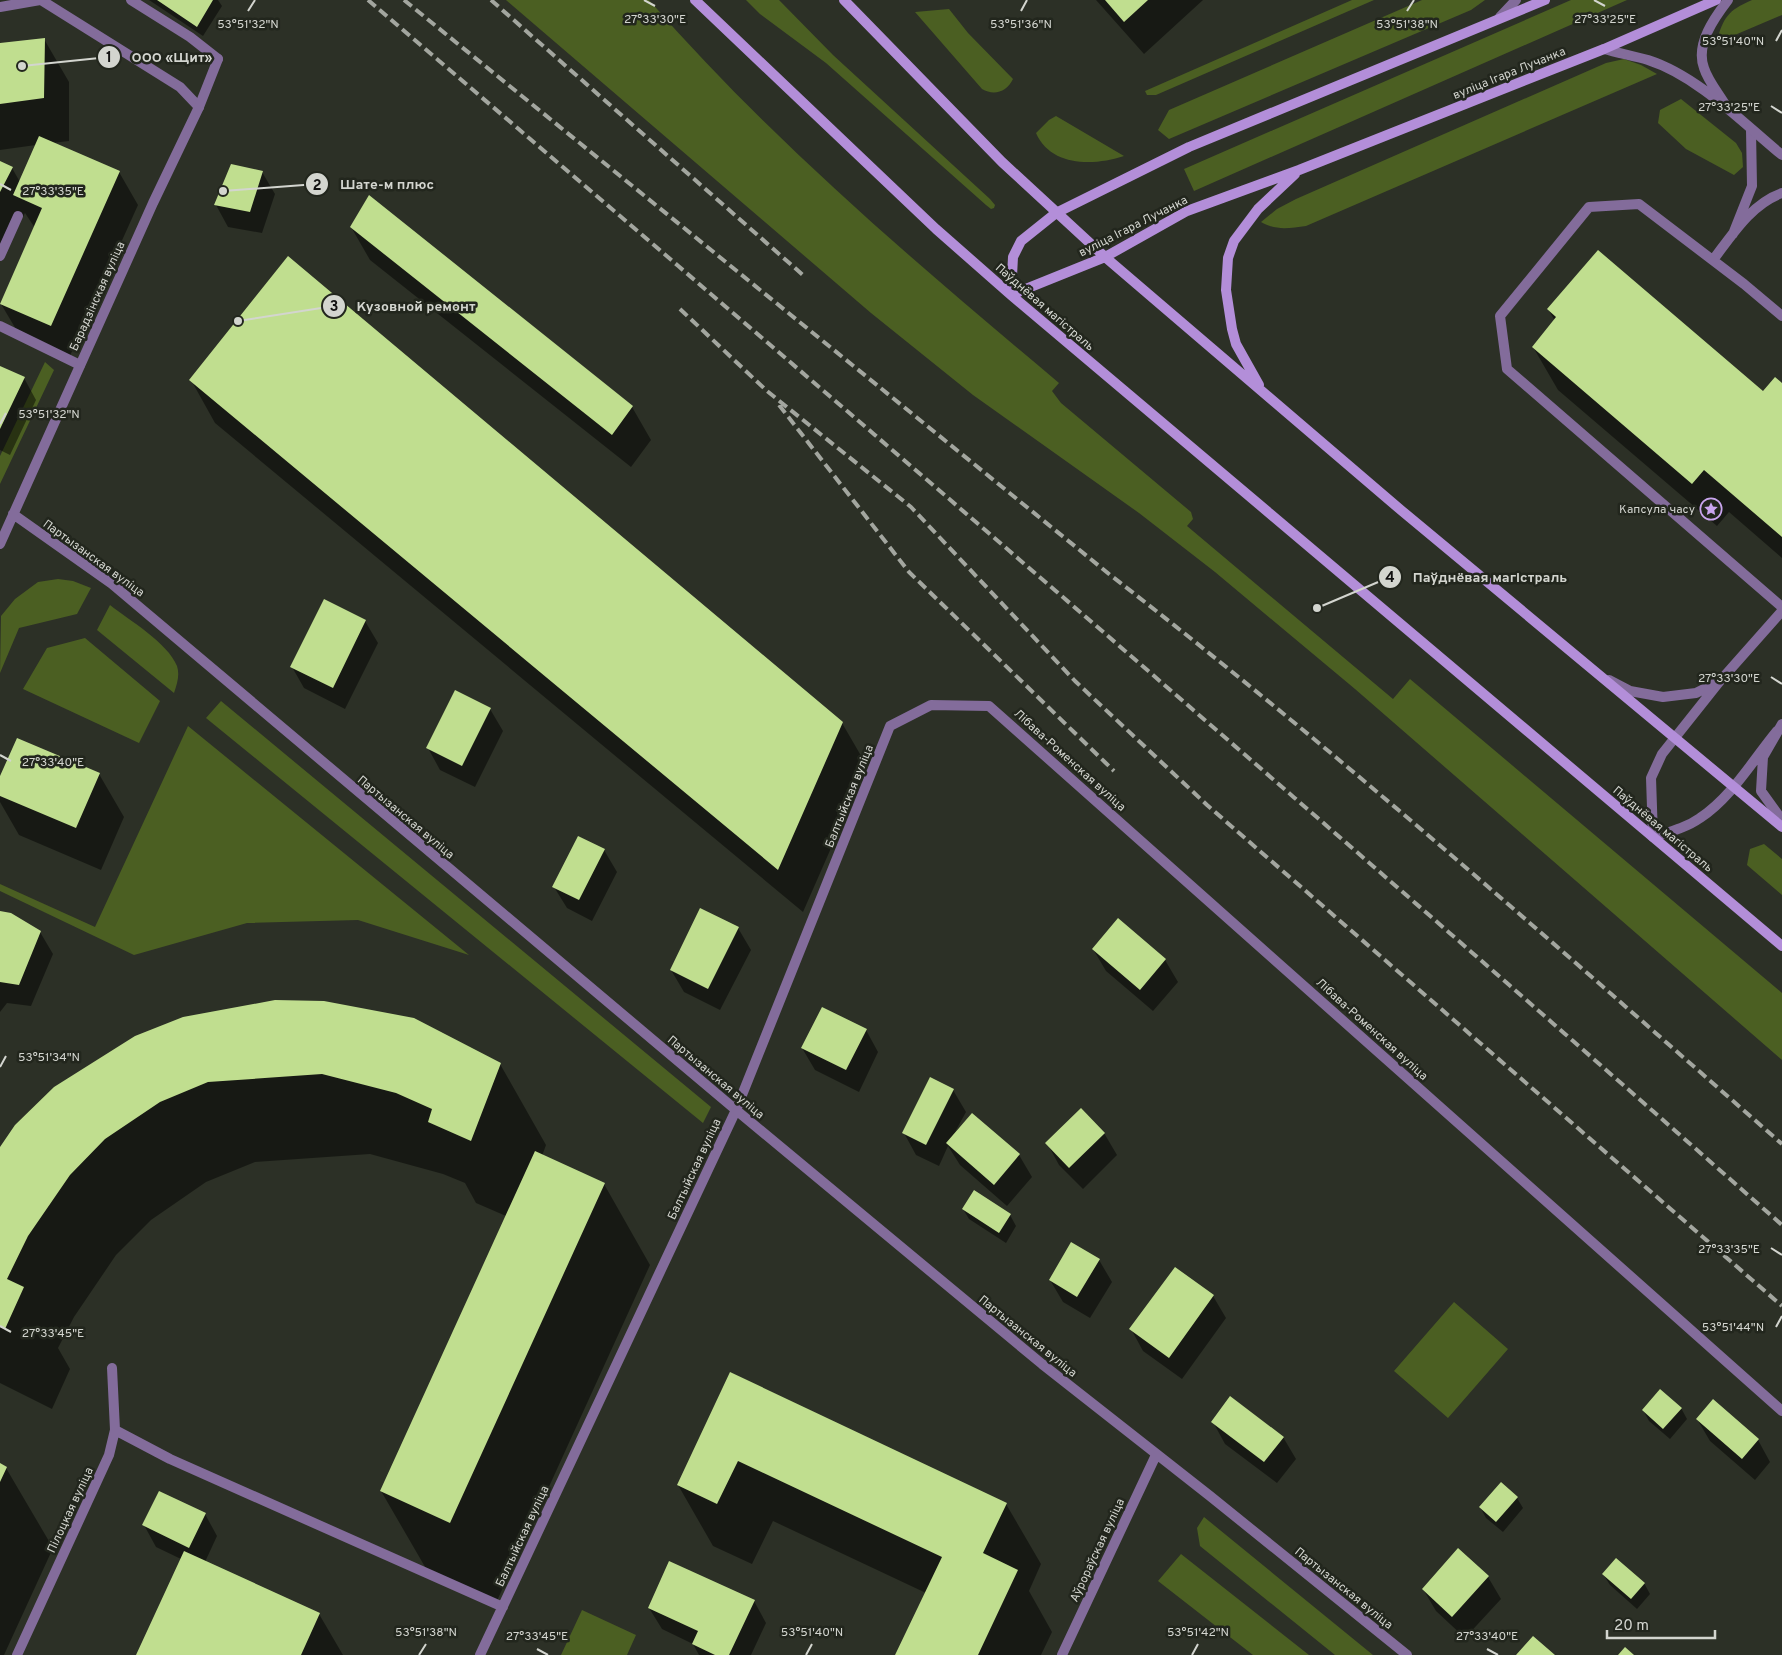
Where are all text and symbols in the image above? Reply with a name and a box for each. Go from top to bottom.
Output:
text: 27°33'30"E [624,12,686,28]
text: 27°33'25"E [1574,12,1636,28]
text: 53°51'32"N [217,17,279,33]
text: 53°51'36"N [990,17,1052,33]
text: 53°51'38"N [1376,17,1438,33]
text: 53°51'40"N [1702,34,1764,50]
callout: ООО «Щит» [97,42,222,71]
street label: вуліца Ігара Лучанка [1451,44,1568,104]
text: 1 [106,49,112,68]
text: ООО «Щит» [132,50,213,67]
text: 27°33'25"E [1698,100,1760,116]
callout: Шате-м плюс [305,170,444,199]
text: 2 [312,177,322,196]
text: Шате-м плюс [340,177,434,194]
text: 27°33'35"E [22,184,84,200]
street label: вуліца Ігара Лучанка [1076,192,1191,261]
street label: Барадзінская вуліца [67,239,129,354]
street label: Паўднёвая магістраль [992,260,1097,355]
callout: Кузовной ремонт [322,291,486,320]
text: 3 [330,298,339,317]
text: Кузовной ремонт [356,299,476,316]
text: 53°51'32"N [18,407,80,423]
place icon: Капсула часу [1699,497,1723,521]
place label: Капсула часу [1619,502,1695,518]
street label: Партызанская вуліца [39,517,147,601]
callout: Паўднёвая магістраль [1378,562,1577,591]
text: 4 [1385,569,1395,588]
text: Паўднёвая магістраль [1413,570,1567,587]
text: 27°33'30"E [1698,671,1760,687]
street label: Лібава-Роменская вуліца [1010,706,1129,815]
street label: Балтыйская вуліца [822,742,878,850]
text: 27°33'40"E [22,755,84,771]
street label: Партызанская вуліца [354,772,457,863]
street label: Паўднёвая магістраль [1609,783,1716,876]
street label: Лібава-Роменская вуліца [1312,975,1431,1084]
street label: Партызанская вуліца [664,1032,767,1123]
text: 53°51'34"N [18,1050,80,1066]
street label: Балтыйская вуліца [664,1116,725,1223]
text: 27°33'35"E [1698,1242,1760,1258]
street label: Партызанская вуліца [975,1292,1080,1381]
text: 53°51'44"N [1702,1320,1764,1336]
text: 27°33'45"E [22,1326,84,1342]
street label: Пілоцкая вуліца [44,1465,98,1556]
street label: Балтыйская вуліца [492,1483,553,1590]
street label: Аўрораўская вуліца [1067,1496,1129,1605]
street label: Партызанская вуліца [1291,1544,1396,1633]
scale bar [1607,1608,1714,1640]
text: 20 m [1614,1617,1649,1636]
text: 53°51'38"N [395,1625,457,1641]
text: 53°51'40"N [781,1625,843,1641]
text: 53°51'42"N [1167,1625,1229,1641]
text: 27°33'45"E [506,1629,568,1645]
text: 27°33'40"E [1456,1629,1518,1645]

